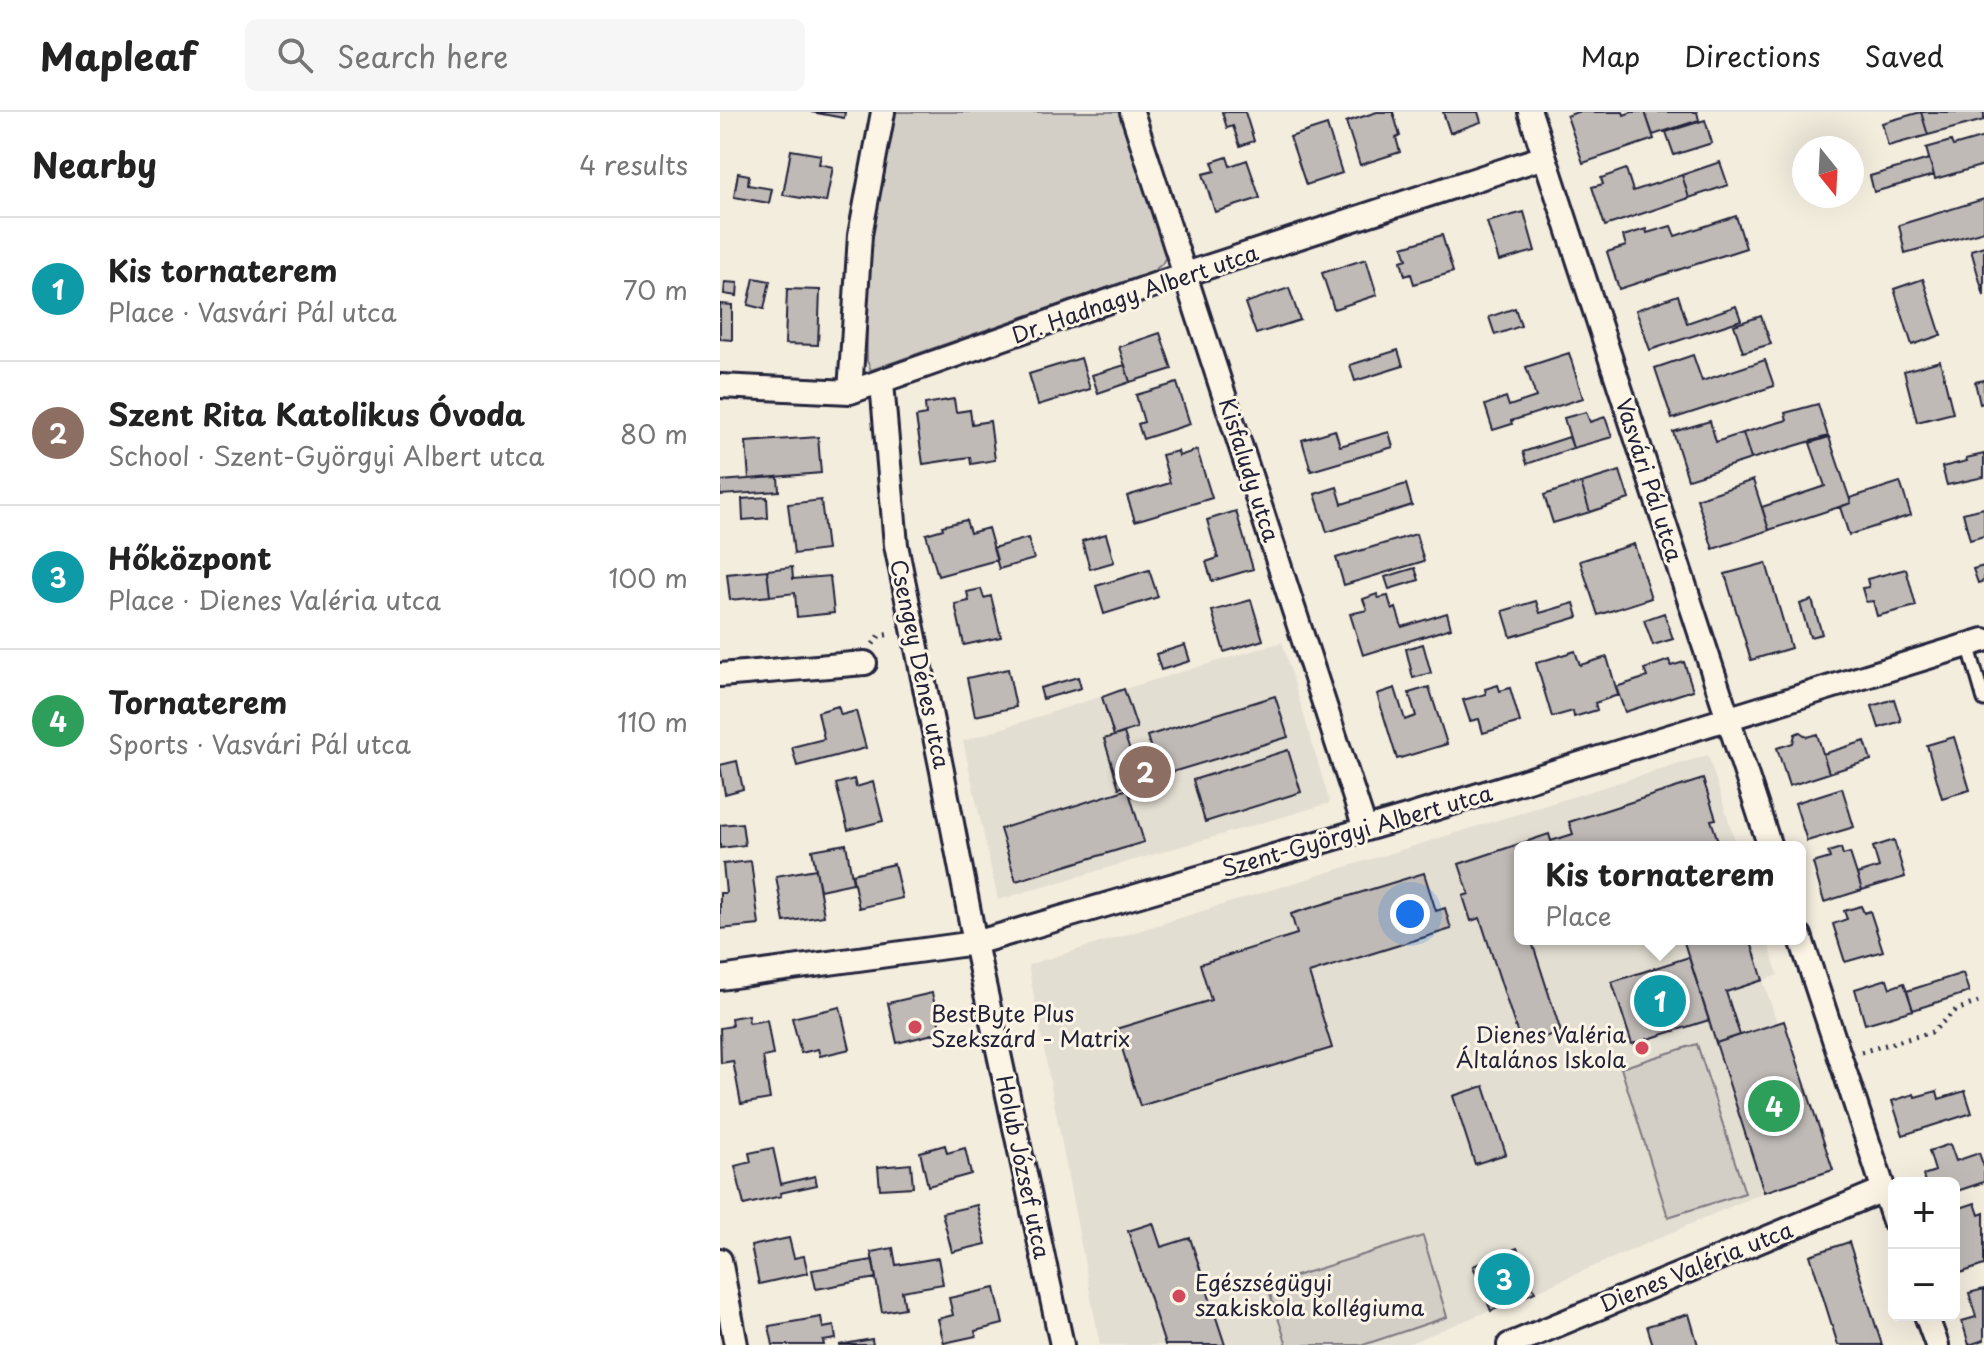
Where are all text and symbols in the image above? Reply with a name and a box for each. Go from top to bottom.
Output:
search box [245,19,805,91]
text: Mapleaf [40,27,197,84]
icon: search [273,33,317,77]
text: Search here [337,33,508,78]
text: Map [1581,34,1640,77]
text: Directions [1684,34,1821,77]
text: Saved [1865,34,1944,77]
north arrow [1792,136,1864,208]
text: Nearby [32,138,157,190]
text: 4 results [579,145,688,184]
street label: Dr. Hadnagy Albert utca [1007,235,1263,350]
text: Kis tornaterem [108,247,338,292]
text: 1 [52,270,64,309]
text: 70 m [623,270,688,309]
text: Place · Vasvári Pál utca [108,292,397,331]
text: Szent Rita Katolikus Óvoda [108,391,525,436]
street label: Kisfaludy utca [1212,393,1289,546]
street label: Vasvári Pál utca [1608,394,1692,566]
text: 2 [49,414,67,453]
text: 80 m [620,414,688,453]
text: School · Szent-Györgyi Albert utca [108,436,544,475]
text: Hőközpont [108,535,272,580]
street label: Csengey Dénes utca [883,556,960,772]
text: 3 [49,558,67,597]
text: 100 m [608,558,688,597]
text: Place · Dienes Valéria utca [108,580,441,619]
text: Tornaterem [108,679,287,724]
text: 4 [49,702,67,741]
text: 110 m [617,702,688,741]
text: Sports · Vasvári Pál utca [108,724,411,763]
pin: 2 [1119,742,1171,802]
street label: Szent-Györgyi Albert utca [1217,775,1496,884]
popup [1514,841,1806,945]
text: Kis tornaterem [1545,851,1775,896]
your location [1390,894,1430,934]
text: Place [1545,896,1612,935]
pin: 1 [1634,971,1686,1031]
place label: BestByte Plus Szekszárd - Matrix [931,996,1130,1054]
place label: Dienes Valéria Általános Iskola [1456,1017,1626,1075]
marker: BestByte Plus Szekszárd - Matrix [906,1018,924,1036]
marker: Dienes Valéria Általános Iskola [1633,1039,1651,1057]
street label: Holub József utca [989,1072,1060,1262]
pin: 4 [1748,1076,1800,1136]
map controls [1888,1177,1960,1321]
button: + [1888,1177,1960,1249]
street label: Dienes Valéria utca [1594,1212,1798,1319]
pin: 3 [1478,1249,1530,1309]
button: − [1888,1249,1960,1321]
place label: Egészségügyi szakiskola kollégiuma [1195,1265,1424,1323]
marker: Egészségügyi szakiskola kollégiuma [1170,1287,1188,1305]

